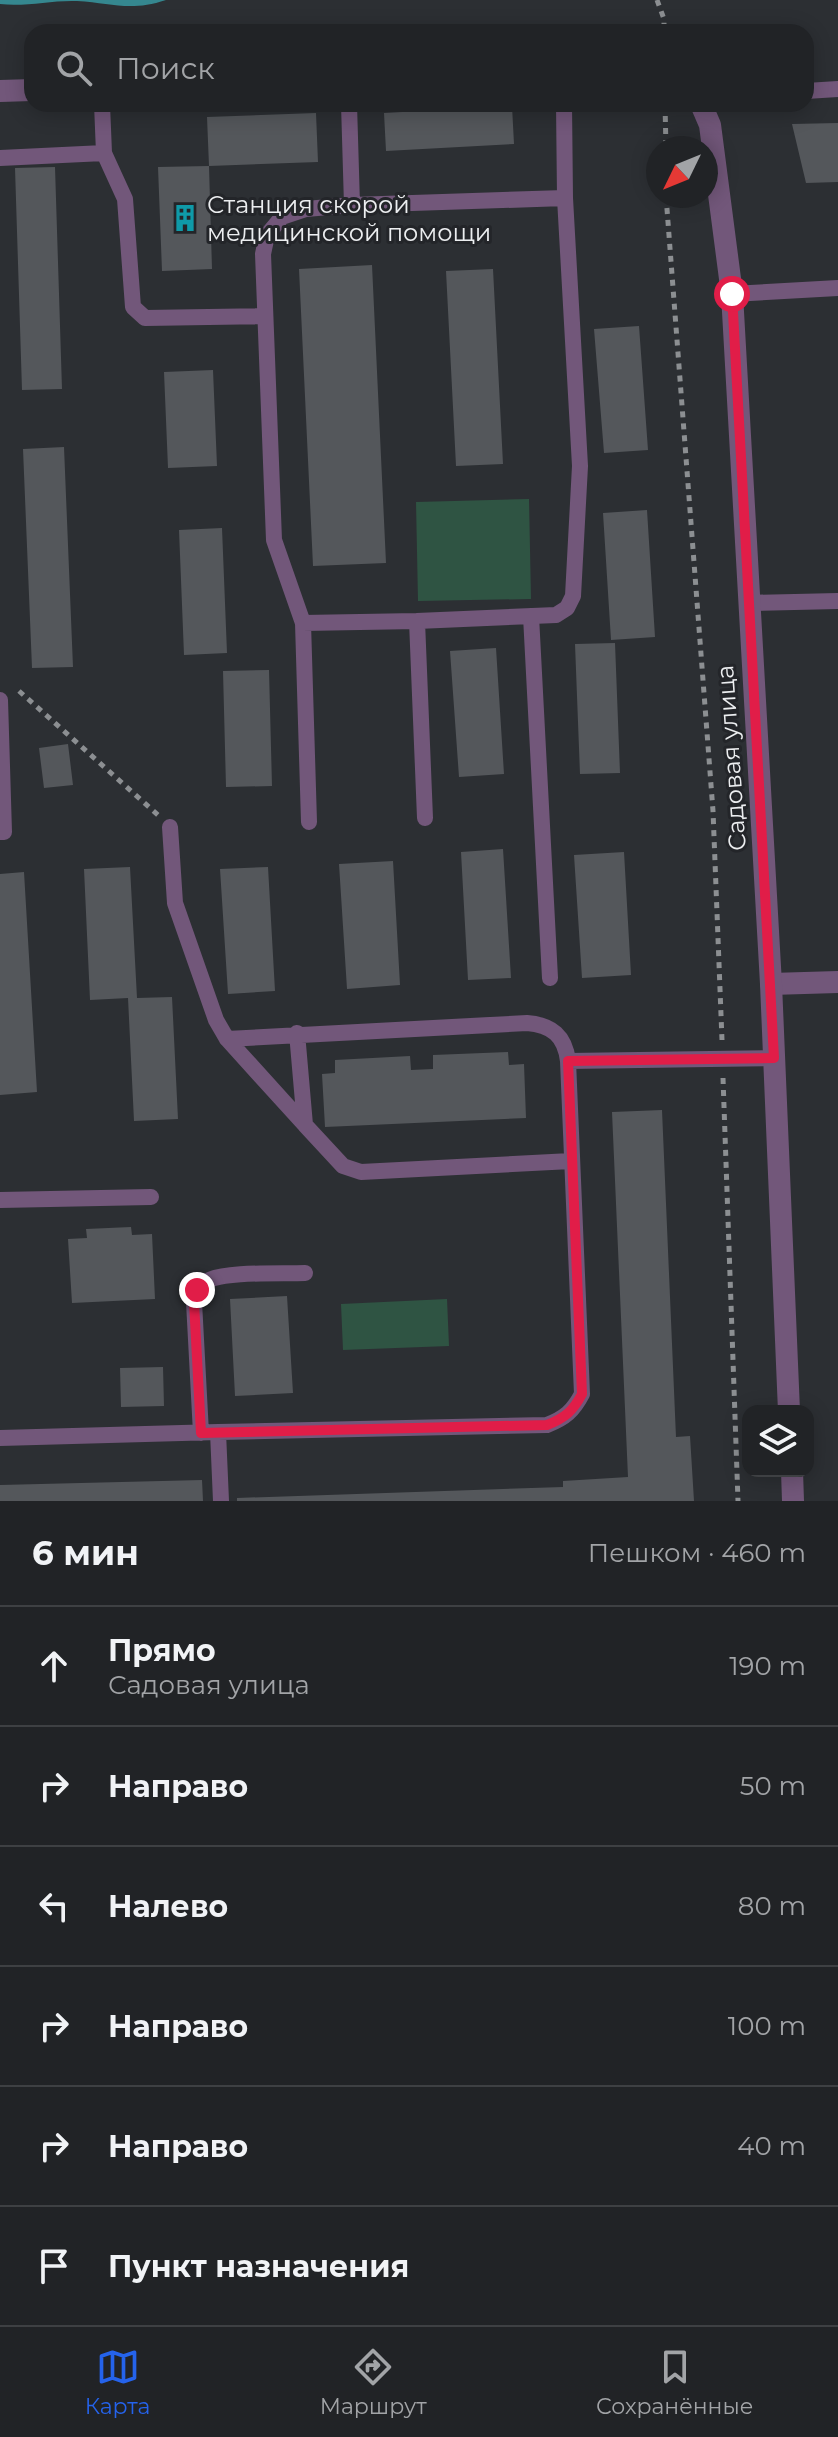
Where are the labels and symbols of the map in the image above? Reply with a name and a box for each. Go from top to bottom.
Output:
north arrow [646,136,718,208]
place label: Станция скорой медицинской помощи [207,190,491,247]
building icon: Станция скорой медицинской помощи [170,203,200,233]
route start [714,276,750,312]
street label: Садовая улица [710,664,752,852]
route end [179,1272,215,1308]

